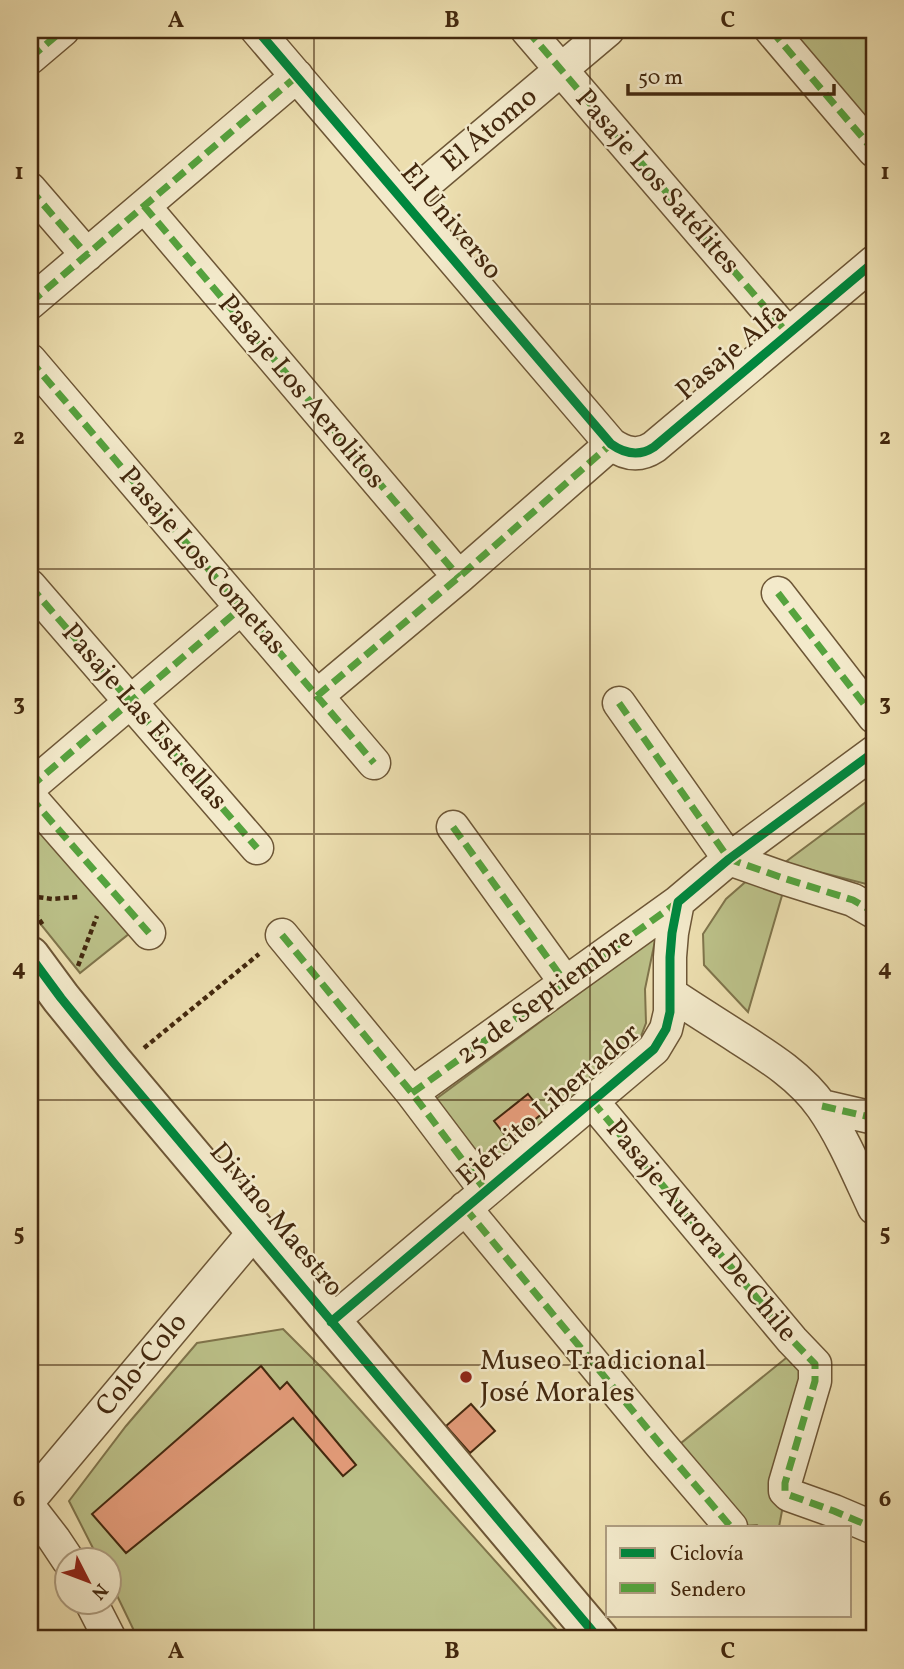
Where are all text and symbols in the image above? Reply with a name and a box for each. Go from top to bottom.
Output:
text: A [168,5,184,37]
text: B [444,5,460,37]
text: C [721,5,735,37]
scale bar [628,52,834,96]
text: 50 m [638,64,683,93]
street label: El Átomo [434,78,546,182]
street label: Pasaje Los Satélites [565,81,749,283]
street label: El Universo [391,155,511,289]
text: 1 [14,157,24,189]
text: 1 [880,157,890,189]
street label: Pasaje Los Aerolitos [208,286,394,498]
street label: Pasaje Alfa [668,294,796,410]
text: 2 [13,422,25,454]
text: 2 [879,422,891,454]
street label: Pasaje Los Cometas [109,458,295,664]
street label: Pasaje Las Estrellas [52,615,236,819]
text: 3 [13,688,25,720]
text: 3 [879,688,891,720]
street label: 25 de Septiembre [449,919,641,1075]
text: 4 [12,953,26,985]
text: 4 [878,953,892,985]
street label: Ejército Libertador [449,1014,649,1196]
street label: Pasaje Aurora De Chile [596,1111,806,1351]
street label: Divino Maestro [200,1134,352,1306]
text: 5 [13,1218,25,1250]
text: 5 [879,1218,891,1250]
street label: Colo-Colo [87,1305,197,1425]
place label: Museo Tradicional José Morales [480,1342,706,1413]
marker: Museo Tradicional José Morales [458,1369,474,1385]
text: 6 [13,1484,25,1516]
text: 6 [879,1484,891,1516]
legend [606,1526,852,1616]
text: Ciclovía [670,1540,744,1569]
north arrow [52,1546,122,1616]
text: Sendero [670,1576,746,1605]
text: N [85,1577,113,1605]
text: A [168,1636,184,1668]
text: B [444,1636,460,1668]
text: C [721,1636,735,1668]

